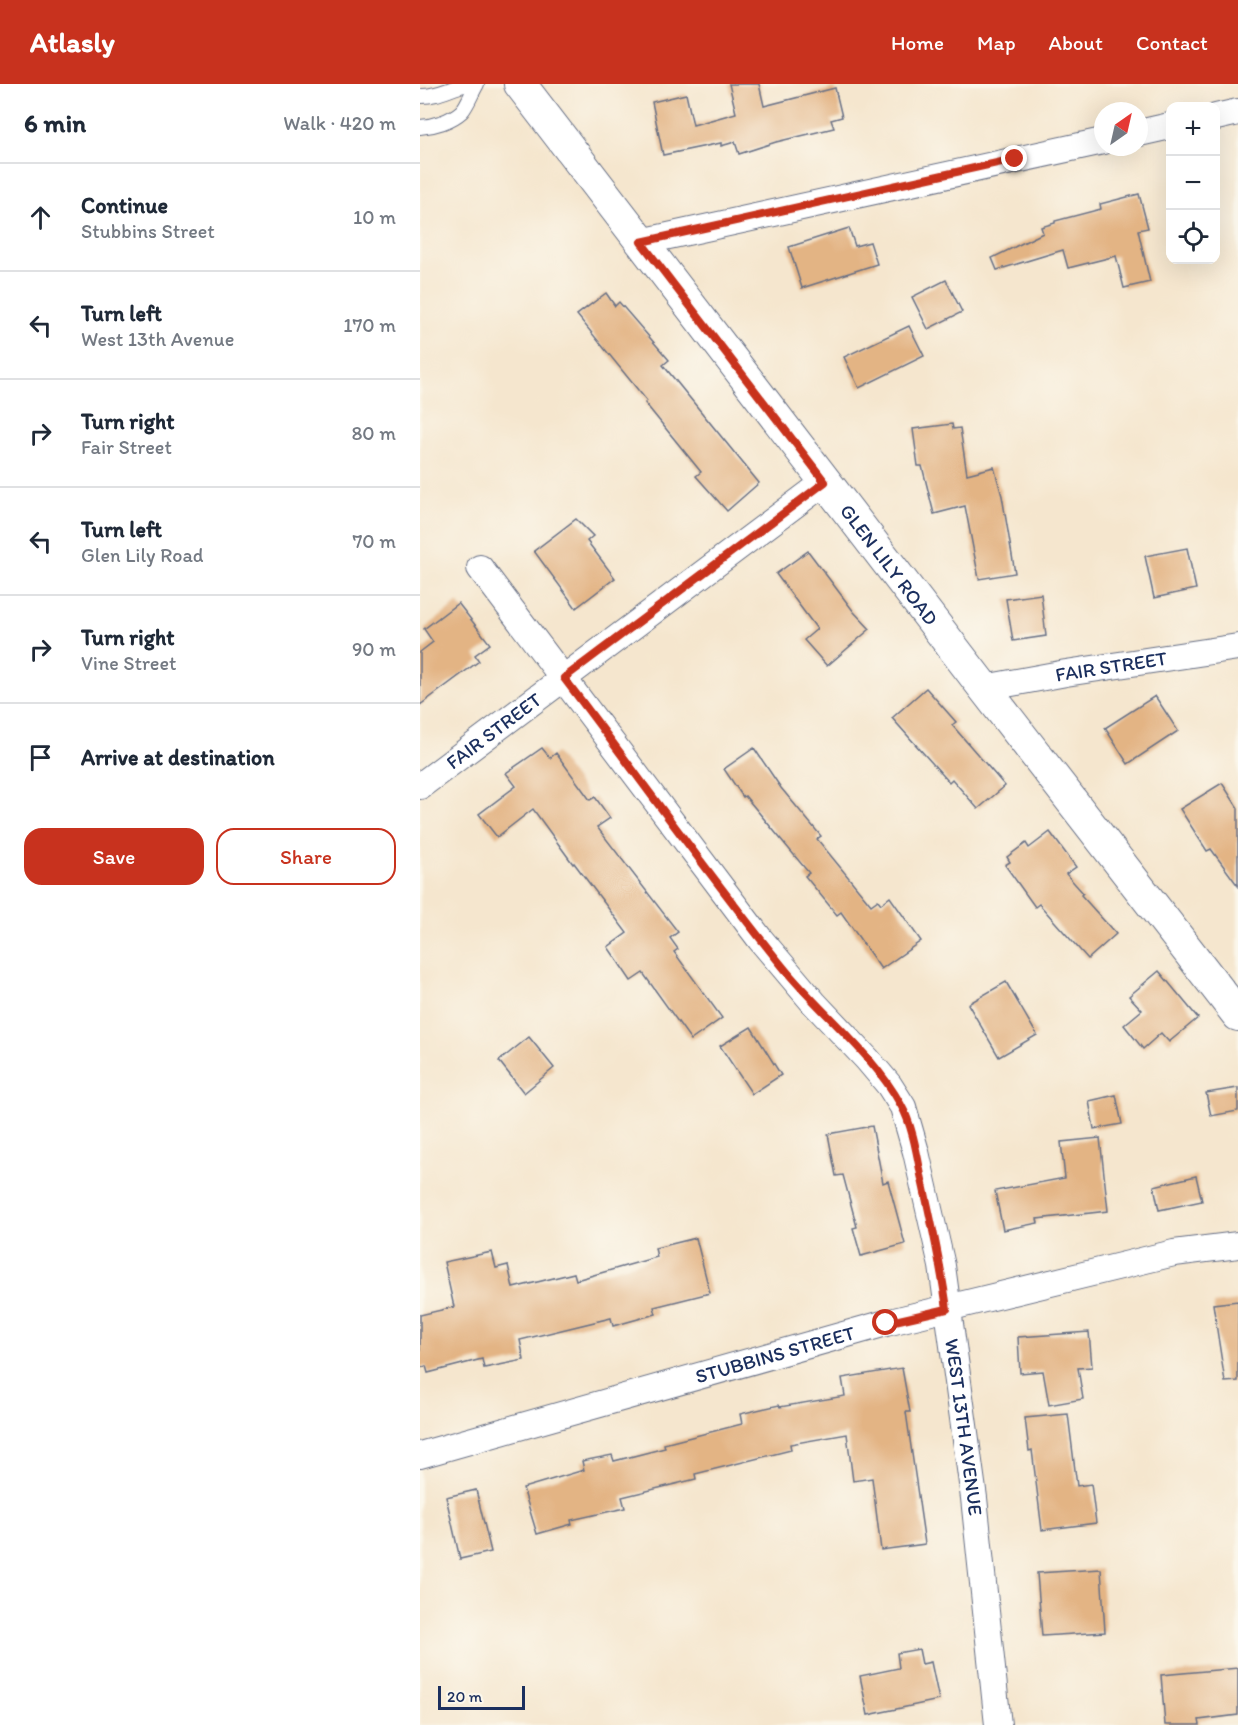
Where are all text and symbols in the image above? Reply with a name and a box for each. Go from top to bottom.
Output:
text: Atlasly [30,25,115,59]
text: Home [891,30,944,55]
text: Map [977,30,1016,55]
text: About [1049,30,1103,55]
text: Contact [1136,30,1208,55]
north arrow [1094,102,1148,156]
map controls [1166,102,1220,264]
button: + [1166,102,1220,156]
text: 6 min [24,107,86,139]
text: Walk · 420 m [283,111,396,135]
route end [1001,145,1027,171]
button: − [1166,156,1220,210]
text: Continue [81,192,168,219]
icon: ahead [24,201,57,234]
text: 10 m [353,205,396,229]
button: locate [1166,210,1220,264]
text: Stubbins Street [81,219,215,243]
text: Turn left [81,300,162,327]
icon: left [24,309,57,342]
text: 170 m [343,313,396,337]
text: West 13th Avenue [81,327,234,351]
text: Turn right [81,408,175,435]
icon: right [24,417,57,450]
text: 80 m [351,421,396,445]
text: Fair Street [81,435,172,459]
street label: GLEN LILY ROAD [835,499,943,630]
text: Turn left [81,516,162,543]
icon: left [24,525,57,558]
text: 70 m [352,529,396,553]
text: Glen Lily Road [81,543,204,567]
text: Turn right [81,624,175,651]
icon: right [24,633,57,666]
text: 90 m [352,637,396,661]
street label: FAIR STREET [1053,646,1169,687]
text: Vine Street [81,651,177,675]
street label: FAIR STREET [441,687,546,774]
icon: arrive [24,741,57,774]
text: Arrive at destination [81,744,275,771]
button: Save [24,828,204,885]
button: Share [216,828,396,885]
route start [872,1309,898,1335]
street label: STUBBINS STREET [693,1320,857,1388]
street label: WEST 13TH AVENUE [940,1337,988,1517]
scale bar [438,1683,525,1710]
text: 20 m [447,1687,482,1706]

